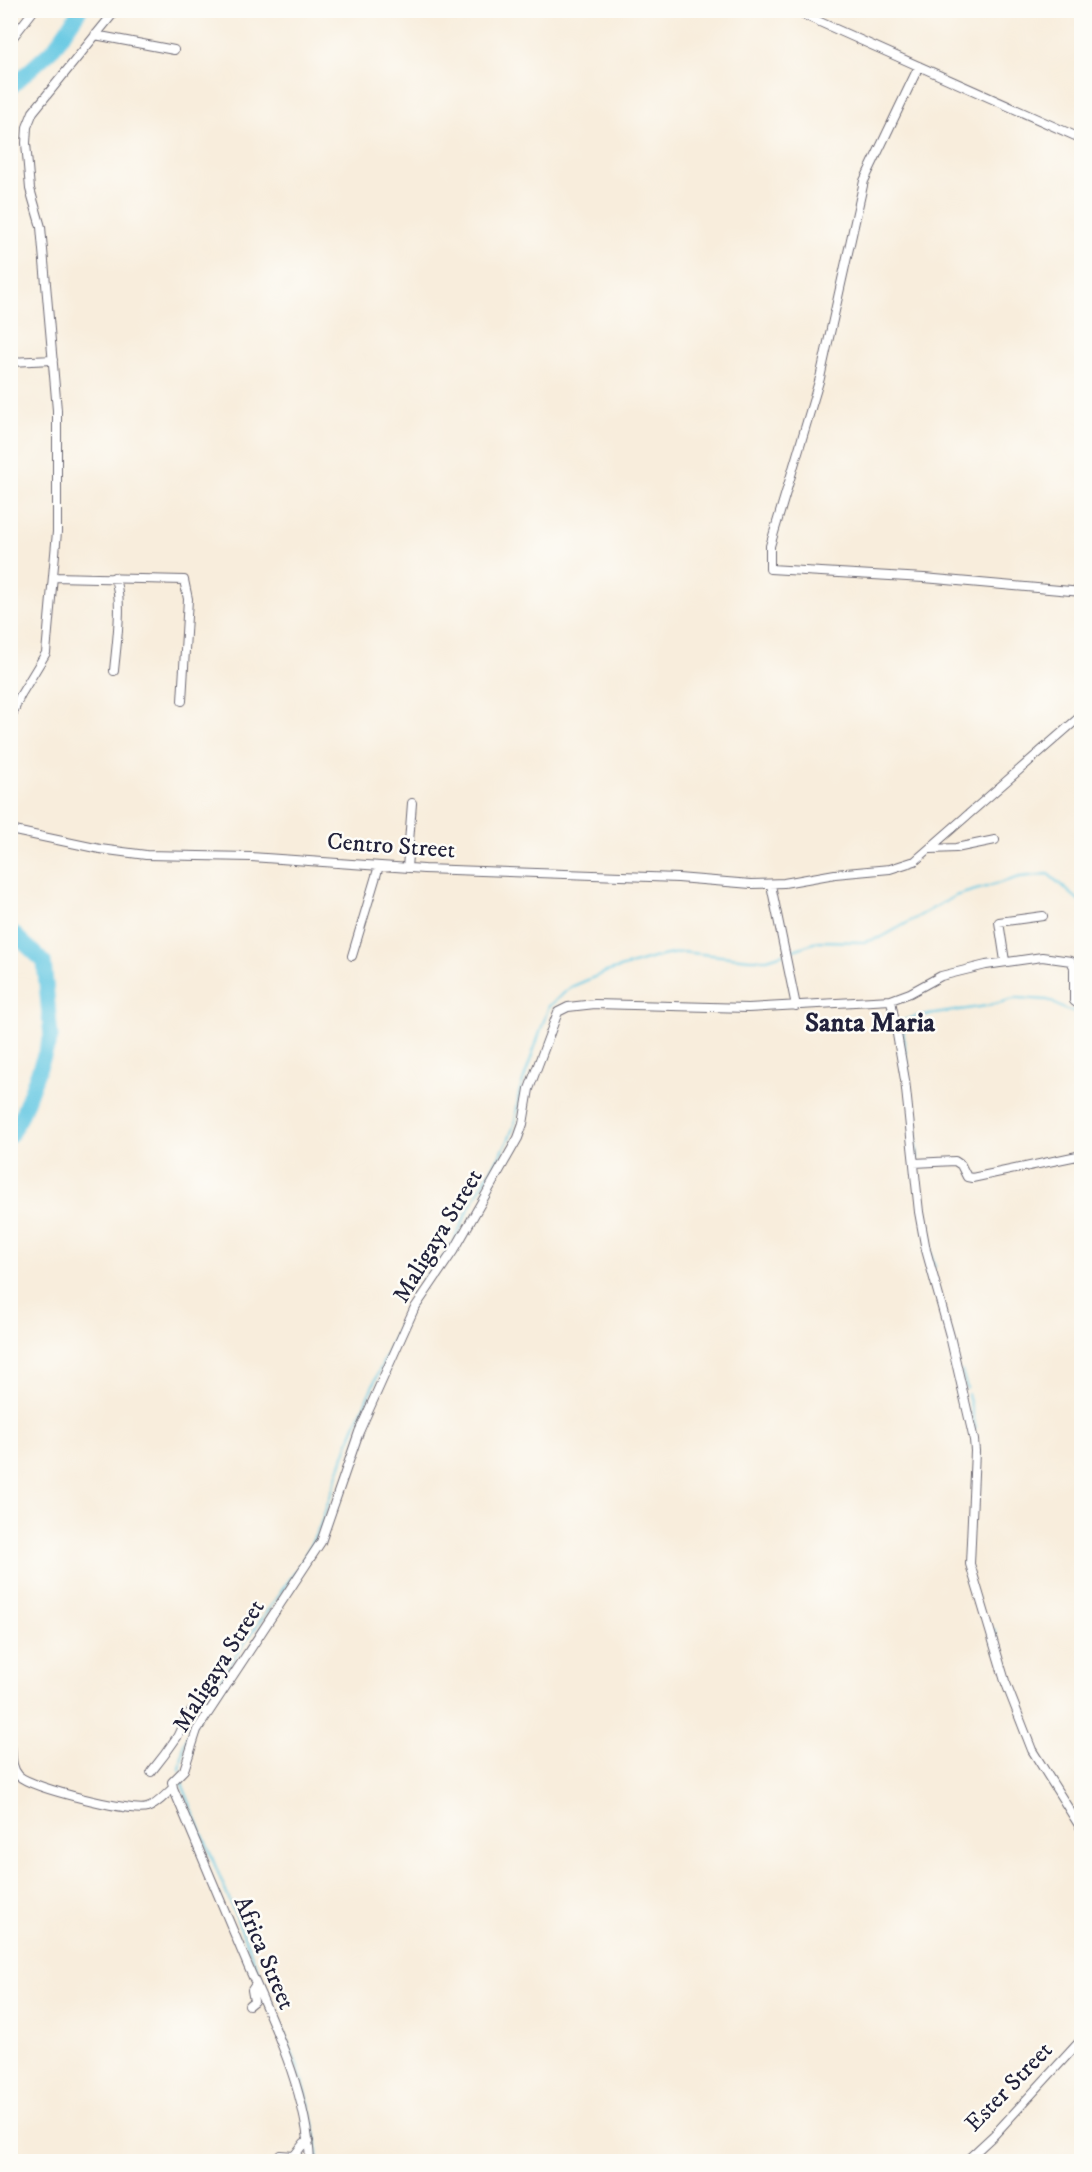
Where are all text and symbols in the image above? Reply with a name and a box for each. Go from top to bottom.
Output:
street label: Centro Street [326,827,456,865]
district label: Santa Maria [805,1006,936,1040]
street label: Maligaya Street [386,1163,490,1308]
street label: Maligaya Street [166,1594,272,1738]
street label: Africa Street [227,1892,301,2015]
street label: Ester Street [959,2036,1059,2138]

